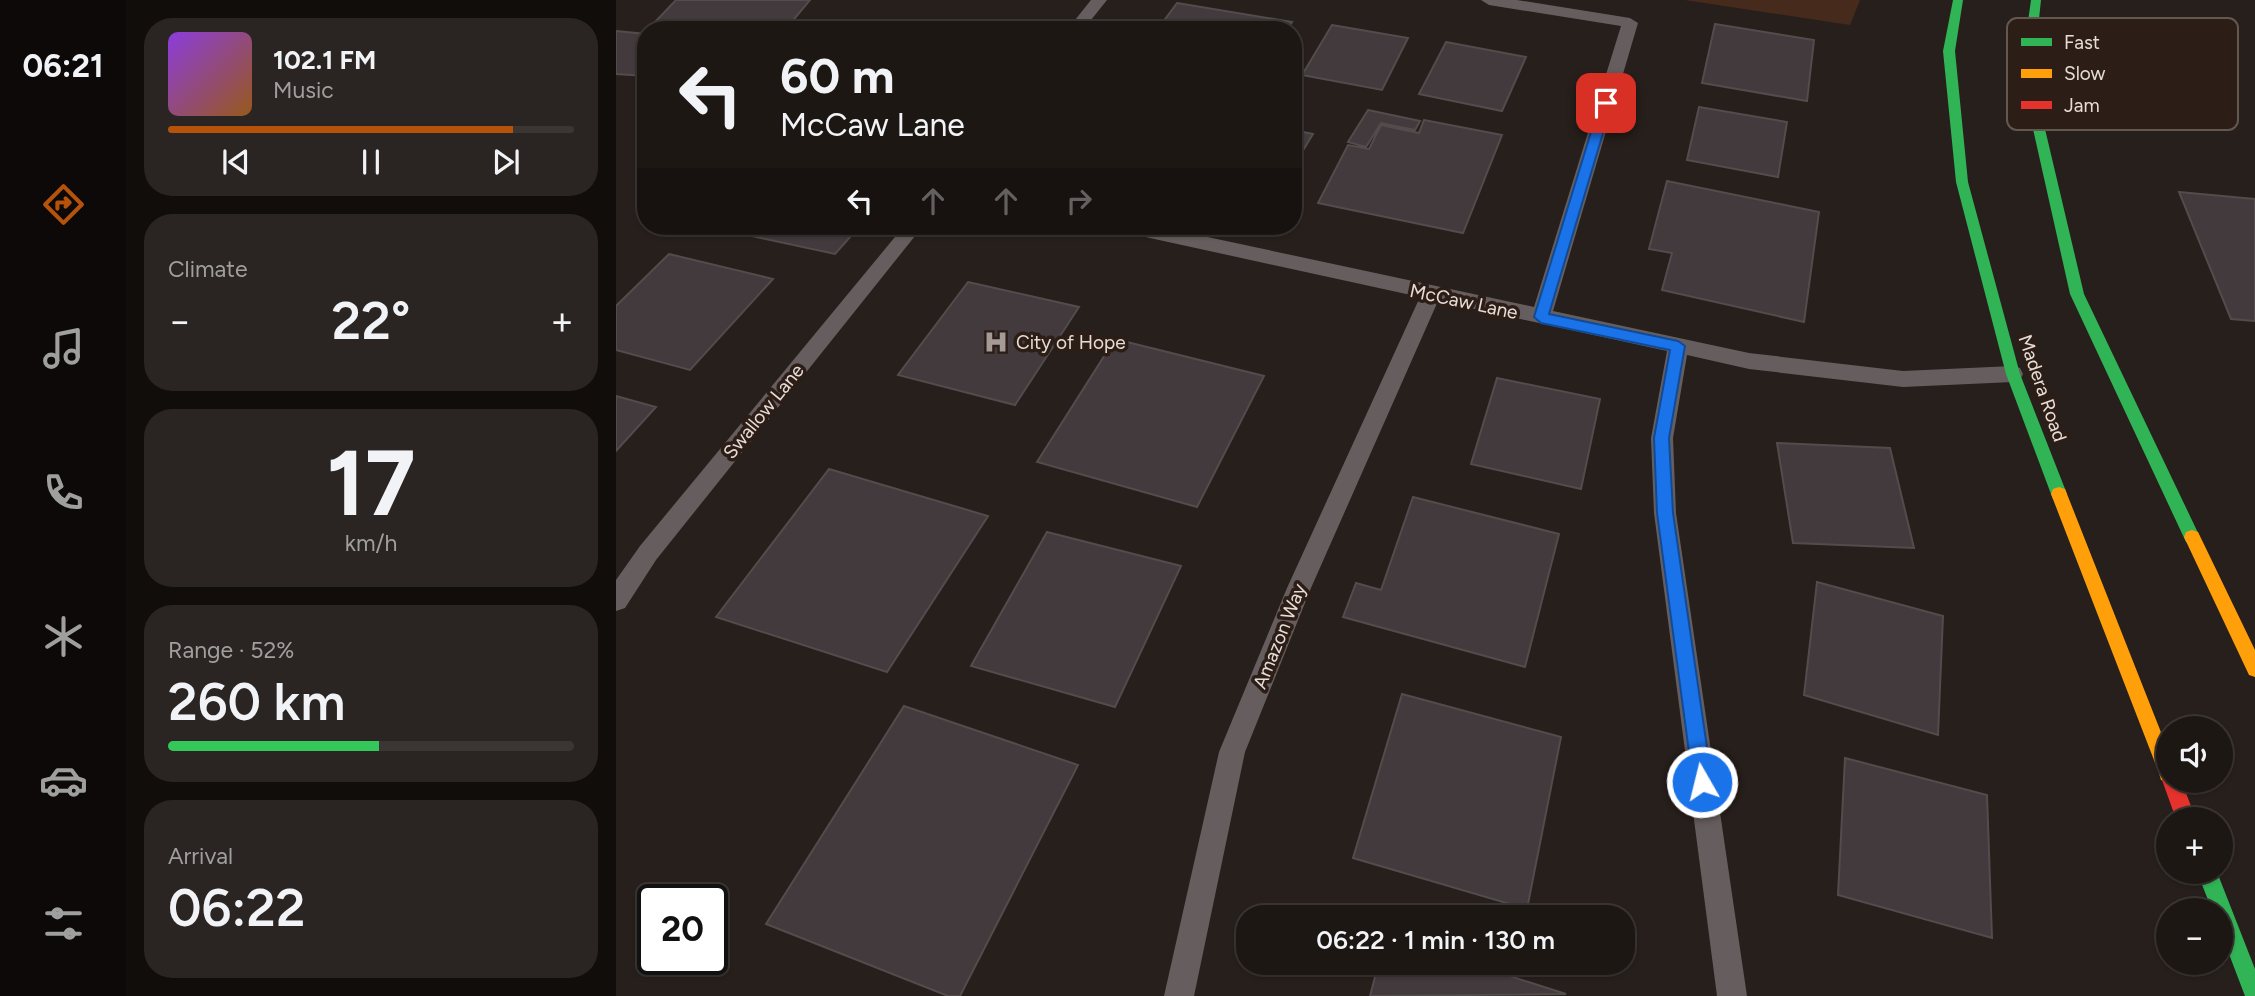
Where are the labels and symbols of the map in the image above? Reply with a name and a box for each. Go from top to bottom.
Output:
legend [2007,18,2238,130]
text: Fast [2064,31,2100,54]
text: Slow [2064,62,2106,85]
pin [1576,73,1636,133]
text: Jam [2064,94,2100,117]
street label: McCaw Lane [1408,279,1520,324]
hospital icon: City of Hope [982,328,1010,356]
place label: City of Hope [1016,331,1126,354]
street label: Madera Road [2013,332,2072,445]
street label: Swallow Lane [718,359,809,463]
street label: Amazon Way [1248,580,1311,692]
position arrow [1665,745,1739,819]
speed limit sign: 20 [637,884,728,975]

